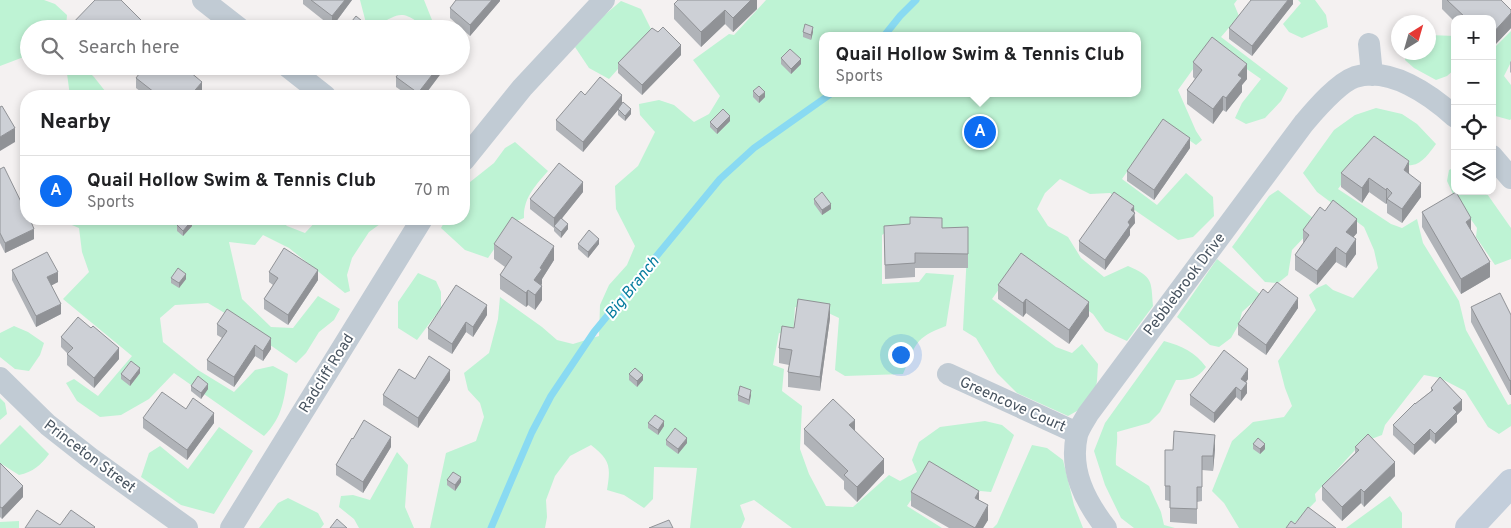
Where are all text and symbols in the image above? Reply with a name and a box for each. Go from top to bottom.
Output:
north arrow [1391,15,1436,60]
map controls [1451,15,1496,195]
button: + [1451,15,1496,60]
search box [20,20,470,75]
popup [819,32,1141,97]
icon: search [38,34,66,62]
text: Search here [78,36,180,60]
text: Quail Hollow Swim & Tennis Club [836,43,1124,67]
button: − [1451,60,1496,105]
text: Sports [836,67,883,87]
button: locate [1451,105,1496,150]
text: Nearby [40,109,111,136]
pin: A [964,113,996,151]
button: layers [1451,150,1496,195]
text: Quail Hollow Swim & Tennis Club [87,169,376,193]
text: A [50,181,62,201]
text: 70 m [415,181,450,201]
text: Sports [87,193,135,213]
street label: Pebblebrook Drive [1140,230,1230,340]
water label: Big Branch [601,252,664,324]
street label: Radcliff Road [295,331,359,417]
your location [888,342,914,368]
street label: Greencove Court [956,373,1069,437]
street label: Princeton Street [39,416,139,498]

